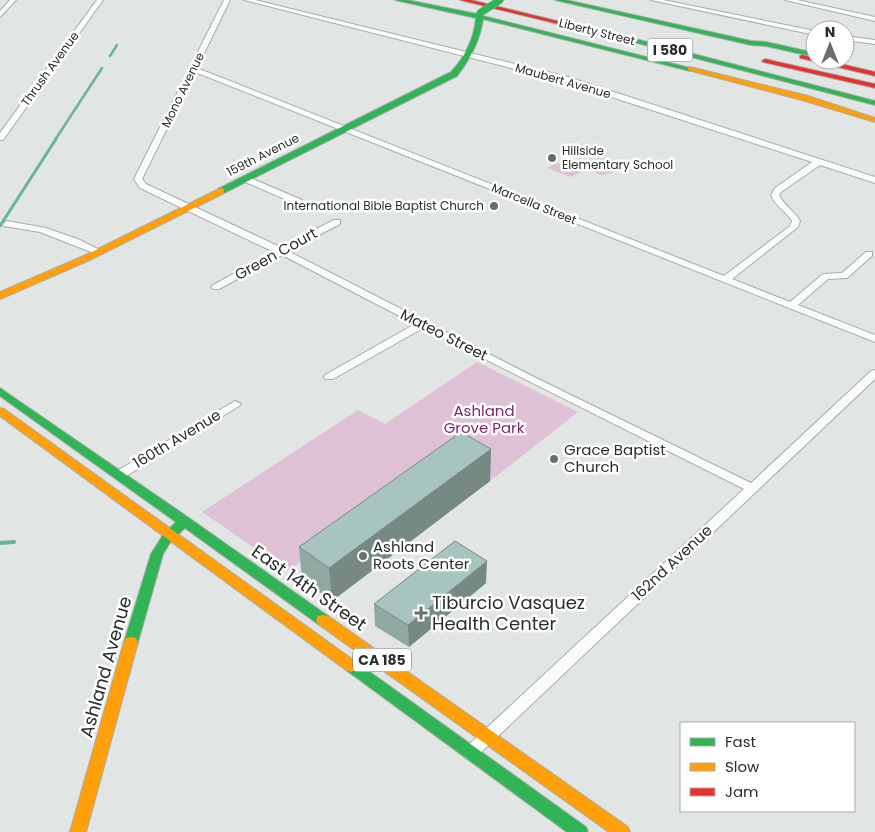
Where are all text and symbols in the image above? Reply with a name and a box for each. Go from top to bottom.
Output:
street label: Liberty Street [557,14,637,49]
north arrow [805,20,855,70]
text: N [825,22,835,42]
street label: Thrush Avenue [17,28,82,110]
road number: I 580 [648,38,692,62]
street label: Mono Avenue [157,49,208,130]
street label: Maubert Avenue [513,59,613,102]
street label: 159th Avenue [224,129,302,180]
place label: Hillside Elementary School [562,142,673,173]
marker: Hillside Elementary School [546,152,558,164]
street label: Marcella Street [489,179,579,228]
place label: International Bible Baptist Church [284,197,484,214]
marker: International Bible Baptist Church [488,200,500,212]
street label: Green Court [231,222,321,285]
street label: Mateo Street [397,304,491,366]
park label: Ashland Grove Park [444,400,525,438]
street label: 160th Avenue [129,404,225,473]
place label: Grace Baptist Church [564,439,666,477]
marker: Grace Baptist Church [548,453,560,465]
street label: 162nd Avenue [627,520,716,605]
place label: Ashland Roots Center [373,536,470,574]
street label: East 14th Street [247,539,372,636]
marker: Ashland Roots Center [357,550,369,562]
place label: Tiburcio Vasquez Health Center [432,590,585,636]
street label: Ashland Avenue [73,593,138,740]
marker: Tiburcio Vasquez Health Center [414,606,428,620]
road number: CA 185 [353,648,411,672]
legend [680,722,855,812]
text: Fast [725,731,756,752]
text: Slow [725,756,760,777]
text: Jam [725,781,759,802]

